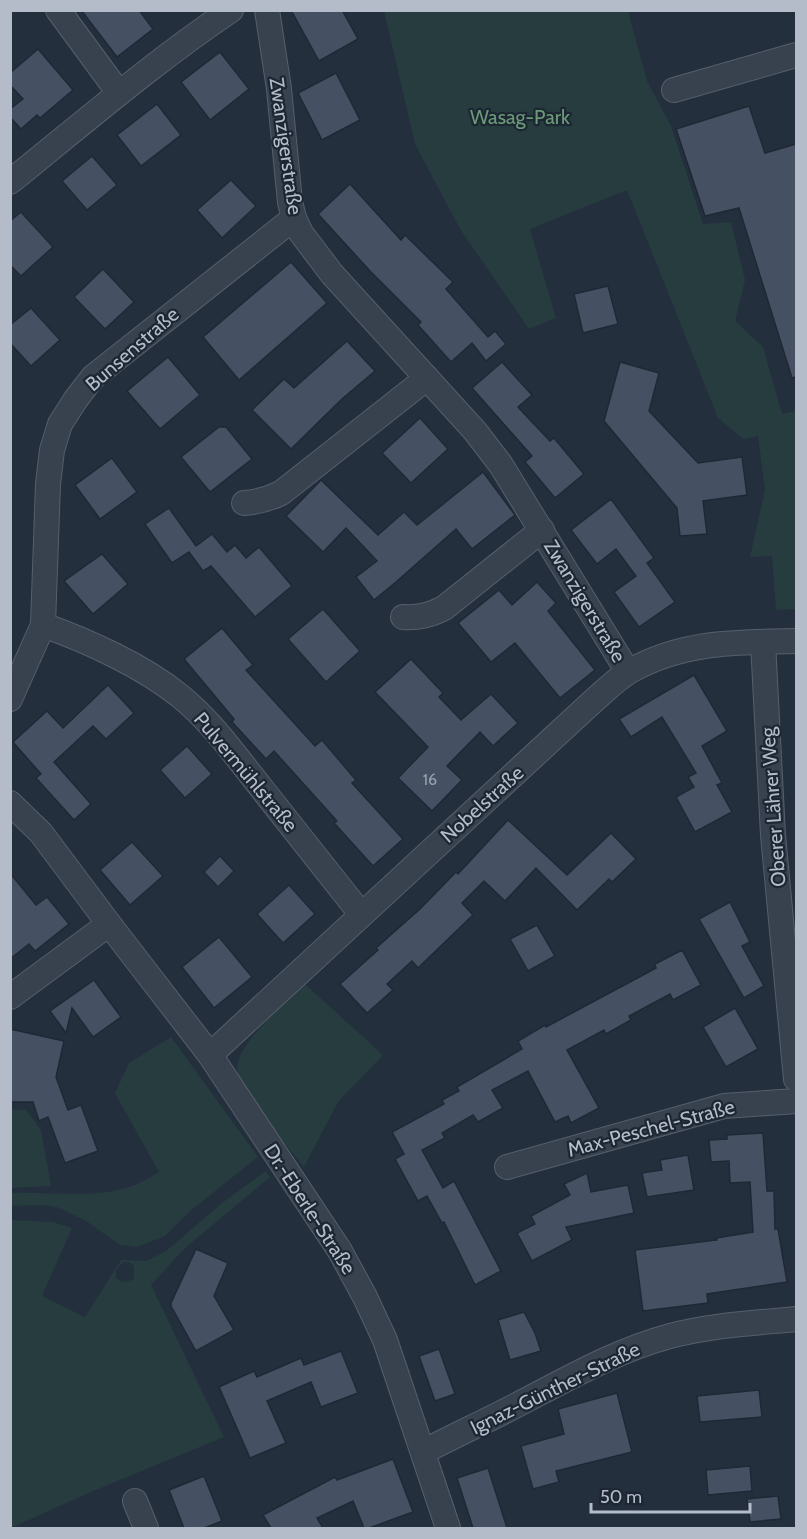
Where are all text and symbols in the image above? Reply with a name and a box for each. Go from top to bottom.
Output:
street label: Zwanzigerstraße [264,76,308,216]
park label: Wasag-Park [470,105,570,129]
street label: Bunsenstraße [80,302,184,396]
street label: Zwanzigerstraße [539,535,631,667]
street label: Pulvermühlstraße [189,707,303,837]
street label: Oberer Lährer Weg [755,725,791,887]
street label: Nobelstraße [436,761,528,847]
house number: 16 [423,770,437,789]
street label: Max-Peschel-Straße [565,1094,737,1162]
street label: Dr.-Eberle-Straße [259,1139,361,1279]
street label: Ignaz-Günther-Straße [466,1337,644,1439]
scale bar [591,1476,750,1514]
text: 50 m [600,1486,642,1508]

